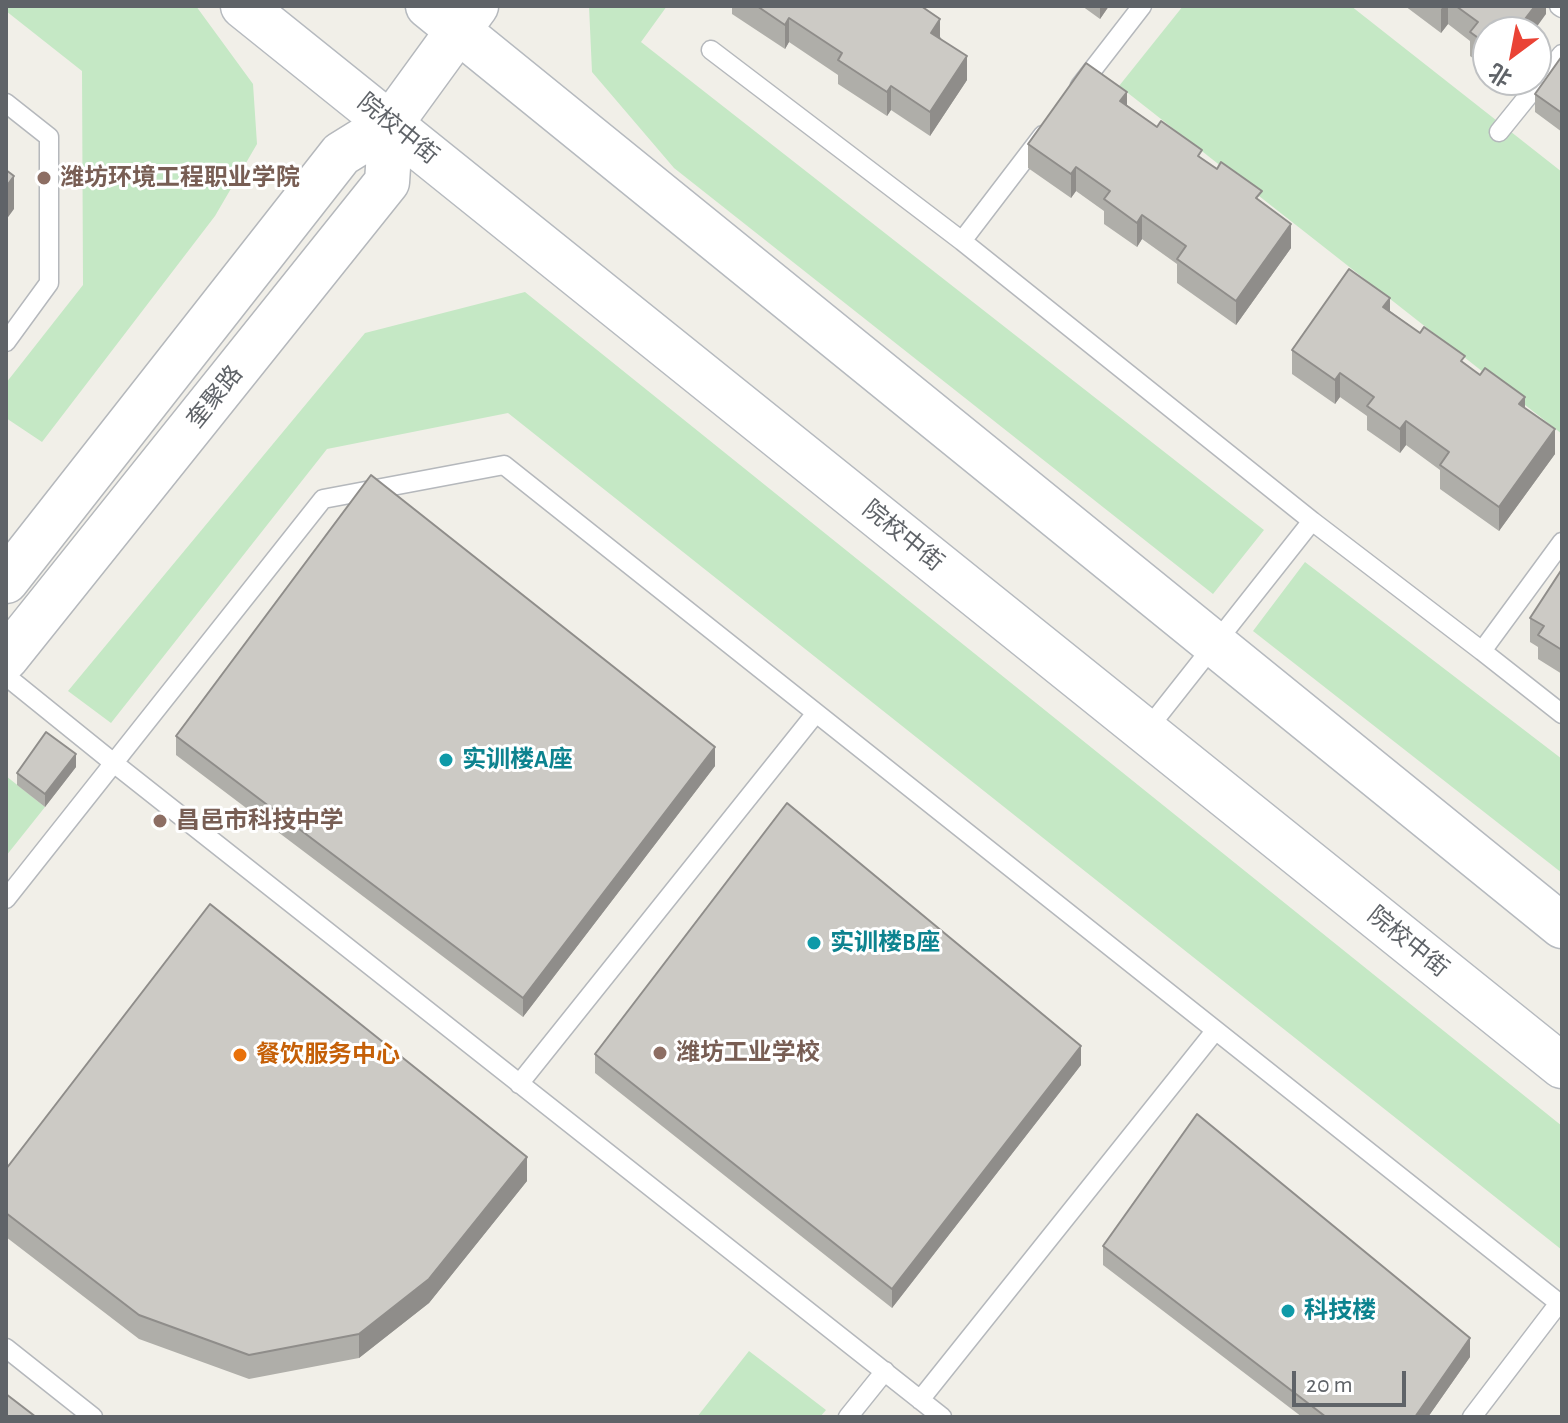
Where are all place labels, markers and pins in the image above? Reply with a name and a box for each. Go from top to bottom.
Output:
place label: 潍坊环境工程职业学院 [60,164,300,192]
marker: 潍坊环境工程职业学院 [35,169,53,187]
place label: 实训楼A座 [462,746,572,774]
marker: 实训楼A座 [437,751,455,769]
place label: 昌邑市科技中学 [176,807,344,835]
marker: 昌邑市科技中学 [151,812,169,830]
place label: 实训楼B座 [830,929,940,957]
marker: 实训楼B座 [805,934,823,952]
place label: 潍坊工业学校 [676,1039,820,1067]
place label: 餐饮服务中心 [256,1041,400,1069]
marker: 潍坊工业学校 [651,1044,669,1062]
marker: 餐饮服务中心 [231,1046,249,1064]
place label: 科技楼 [1304,1297,1376,1325]
marker: 科技楼 [1279,1302,1297,1320]

